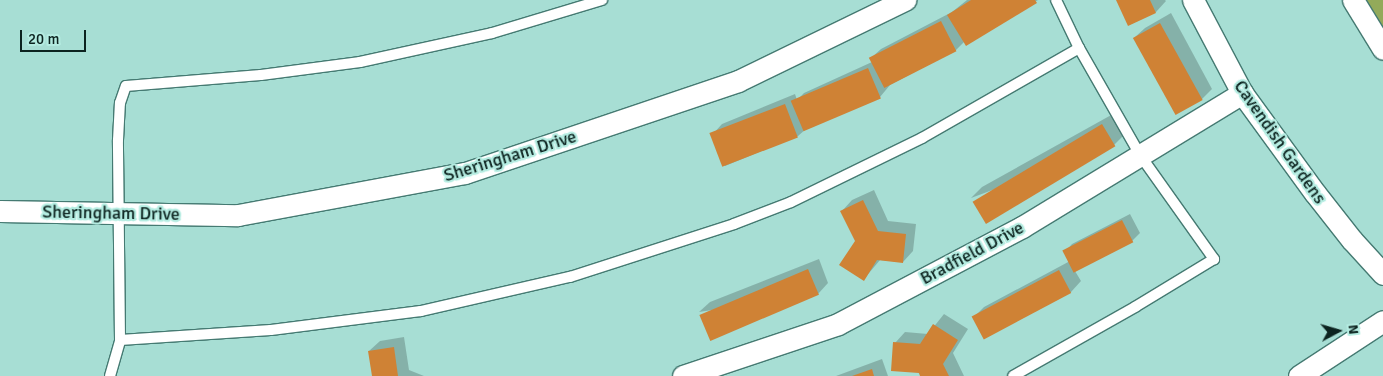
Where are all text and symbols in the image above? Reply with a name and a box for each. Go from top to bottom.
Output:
scale bar [22,20,89,52]
text: 20 m [28,30,59,48]
street label: Cavendish Gardens [1229,76,1331,208]
street label: Sheringham Drive [441,126,579,186]
street label: Sheringham Drive [42,201,180,225]
street label: Bradfield Drive [917,217,1027,289]
north arrow [1313,306,1363,356]
text: N [1344,324,1362,335]

